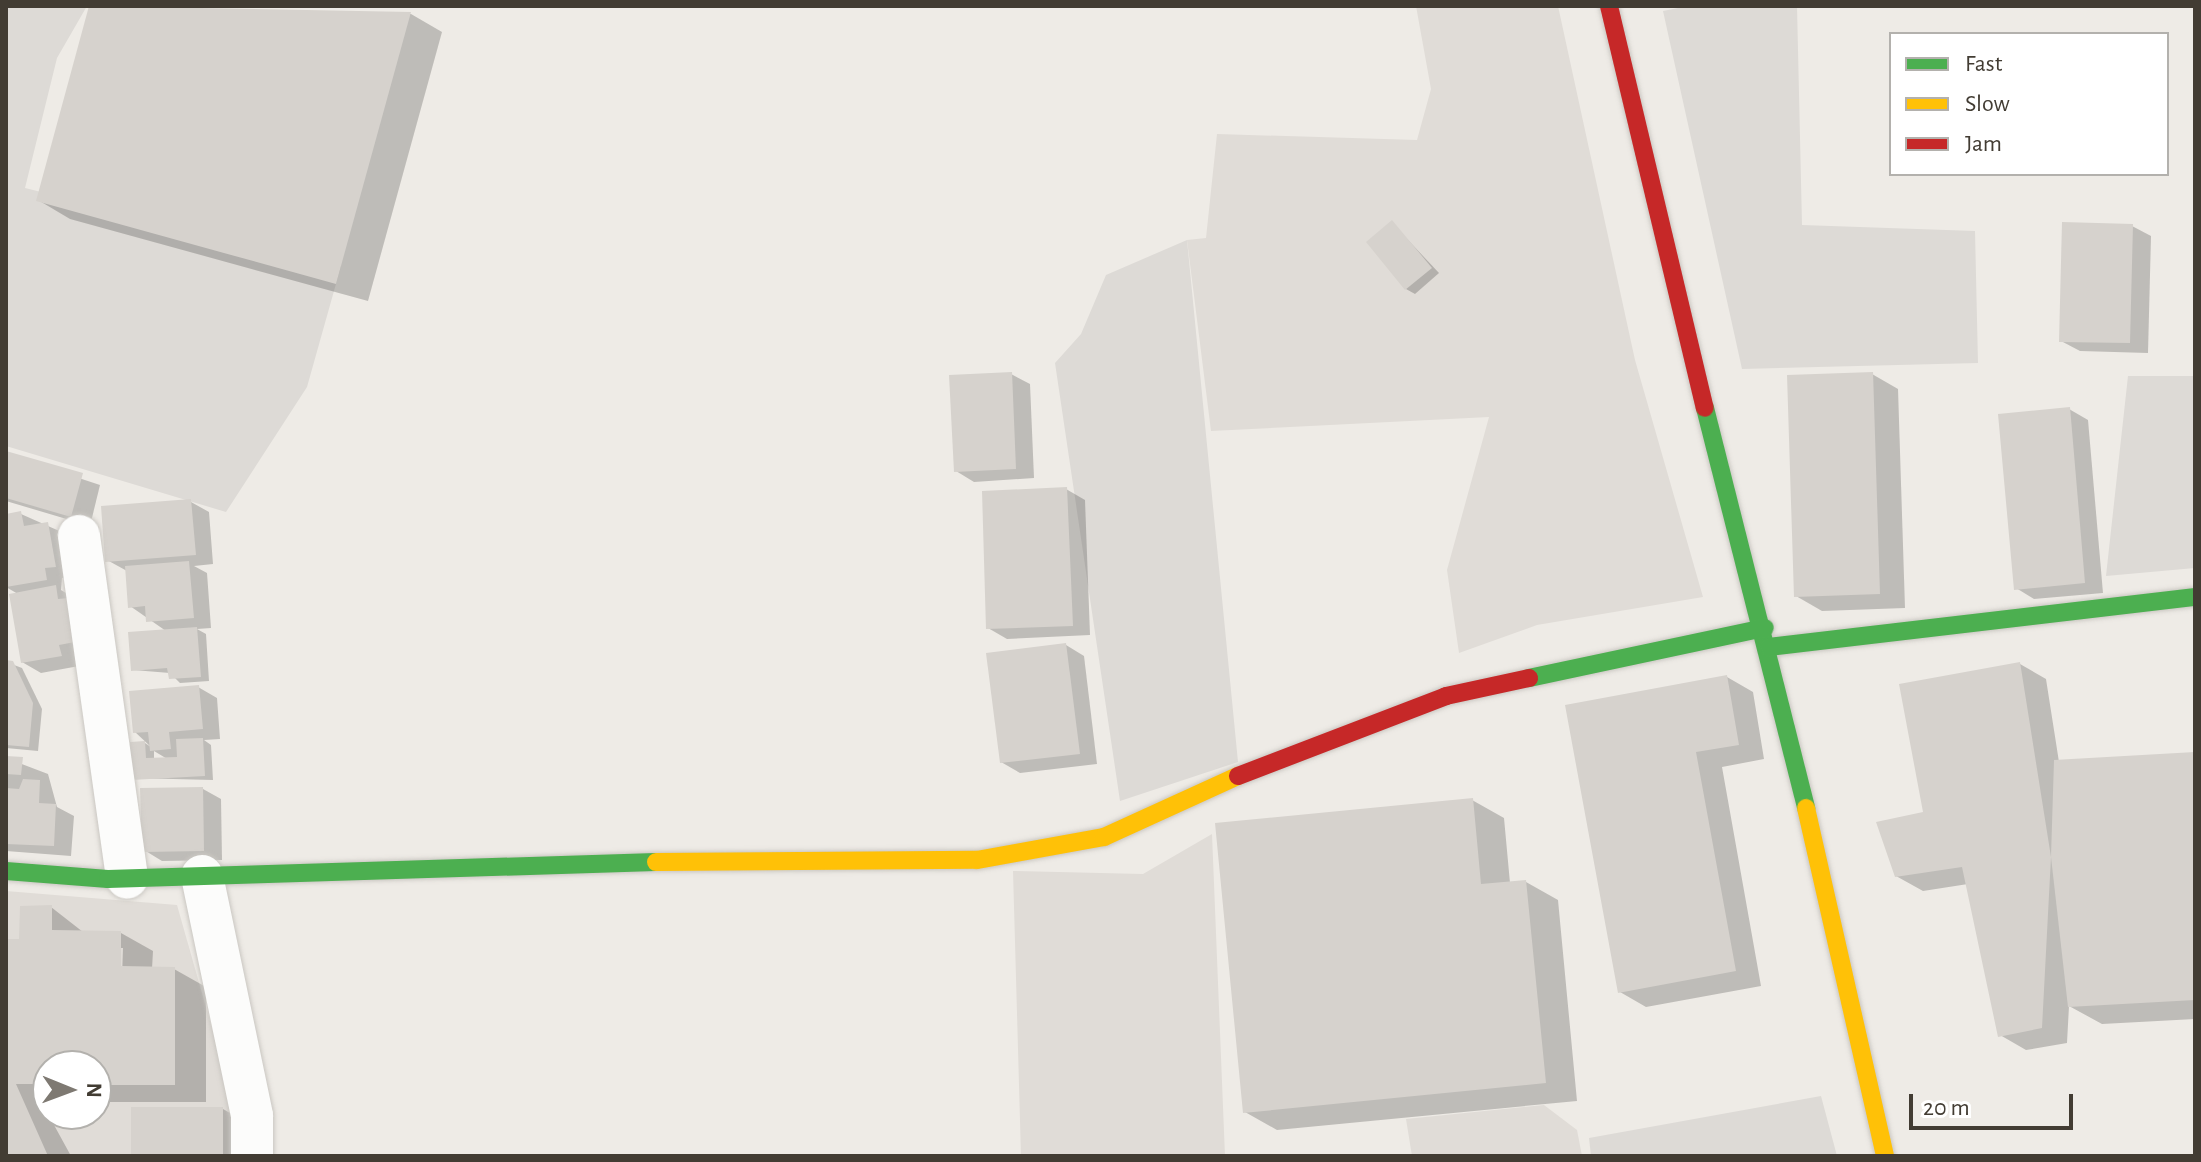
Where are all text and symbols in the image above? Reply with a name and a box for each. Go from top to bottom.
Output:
legend [1889,32,2169,176]
text: Fast [1965,52,2002,76]
text: Slow [1965,92,2010,116]
text: Jam [1965,132,2002,156]
north arrow [32,1050,112,1130]
scale bar [1913,1078,2077,1128]
text: N [83,1083,105,1098]
text: 20 m [1923,1096,1970,1120]

